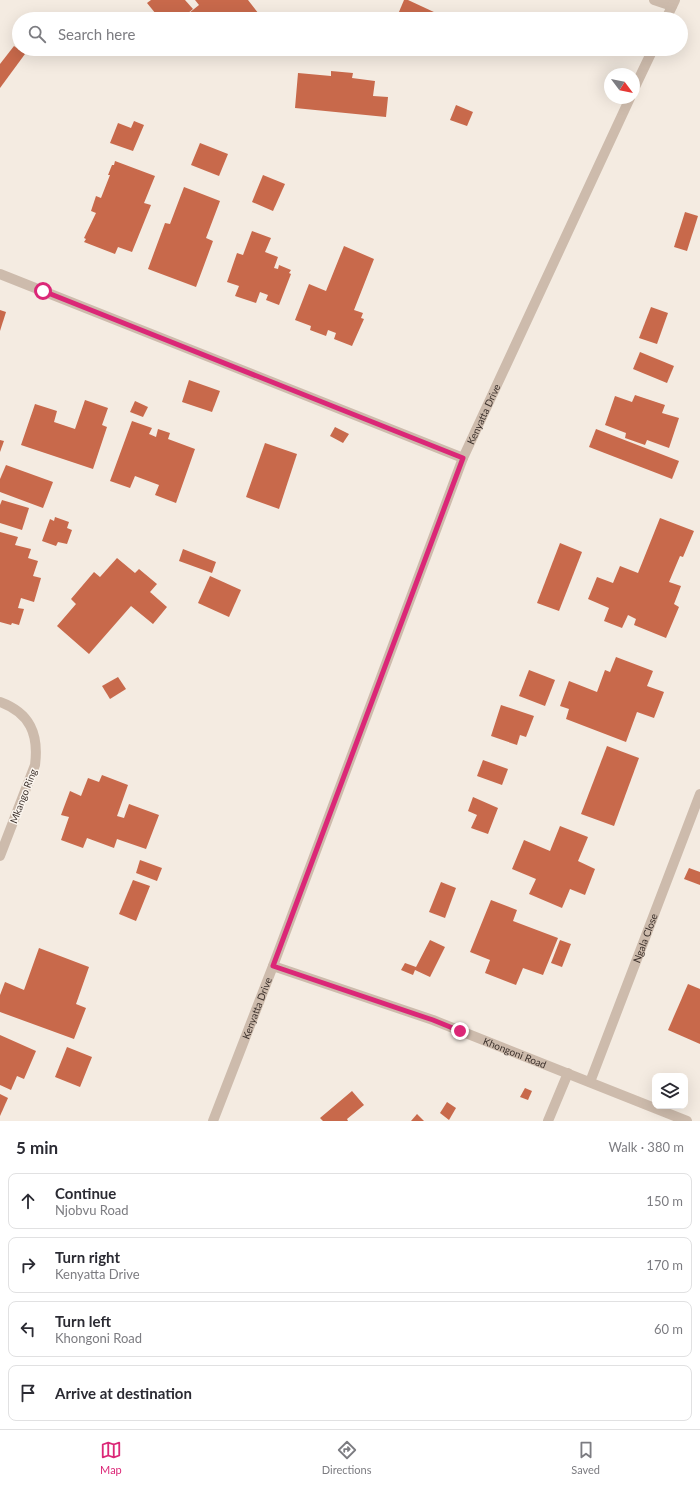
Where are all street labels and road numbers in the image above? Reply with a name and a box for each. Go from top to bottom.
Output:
street label: Kenyatta Drive [464,382,503,446]
street label: Mkango Ring [7,767,39,825]
street label: Ngala Close [630,912,660,965]
street label: Kenyatta Drive [239,976,274,1041]
street label: Khongoni Road [482,1035,548,1071]

